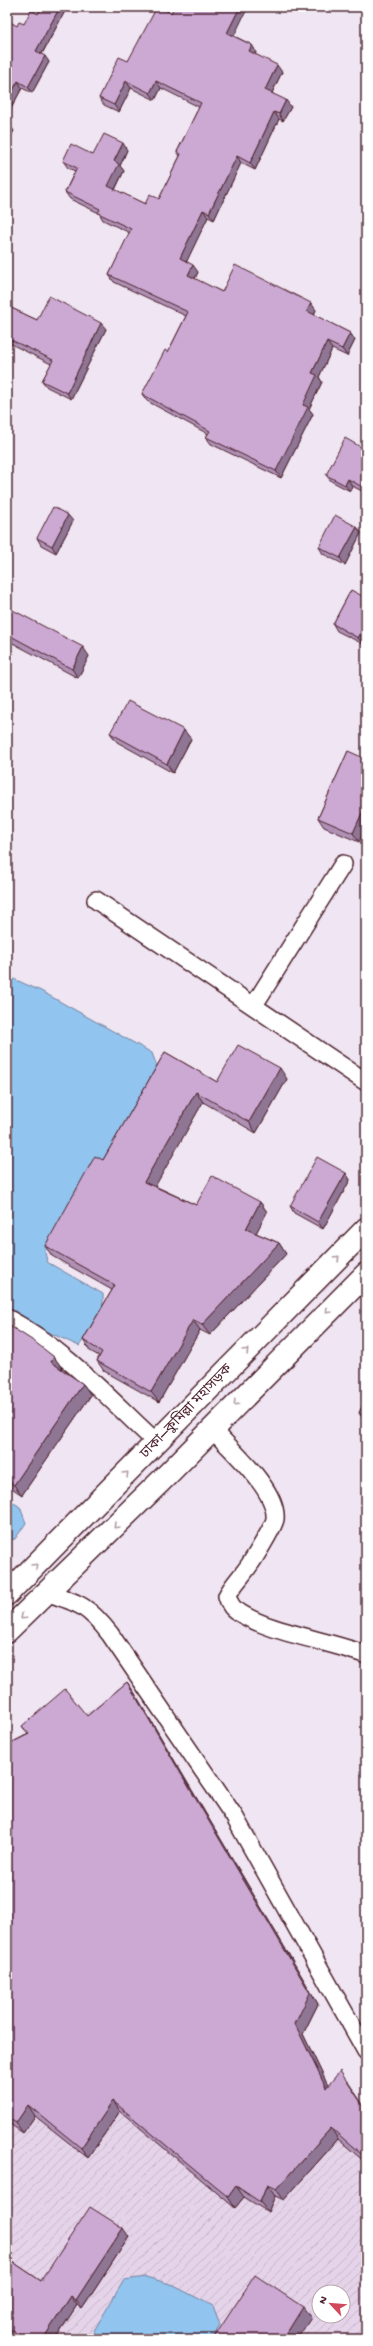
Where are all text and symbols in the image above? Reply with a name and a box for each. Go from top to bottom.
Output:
one-way arrow [332,1255,340,1263]
one-way arrow [326,1306,333,1314]
one-way arrow [242,1348,249,1356]
street label: ঢাকা–কুমিল্লা মহাসড়ক [135,1359,237,1463]
one-way arrow [234,1398,241,1406]
one-way arrow [121,1471,129,1479]
one-way arrow [113,1521,121,1529]
one-way arrow [30,1563,37,1571]
one-way arrow [20,1612,28,1619]
north arrow [311,2284,351,2324]
text: N [317,2295,331,2306]

